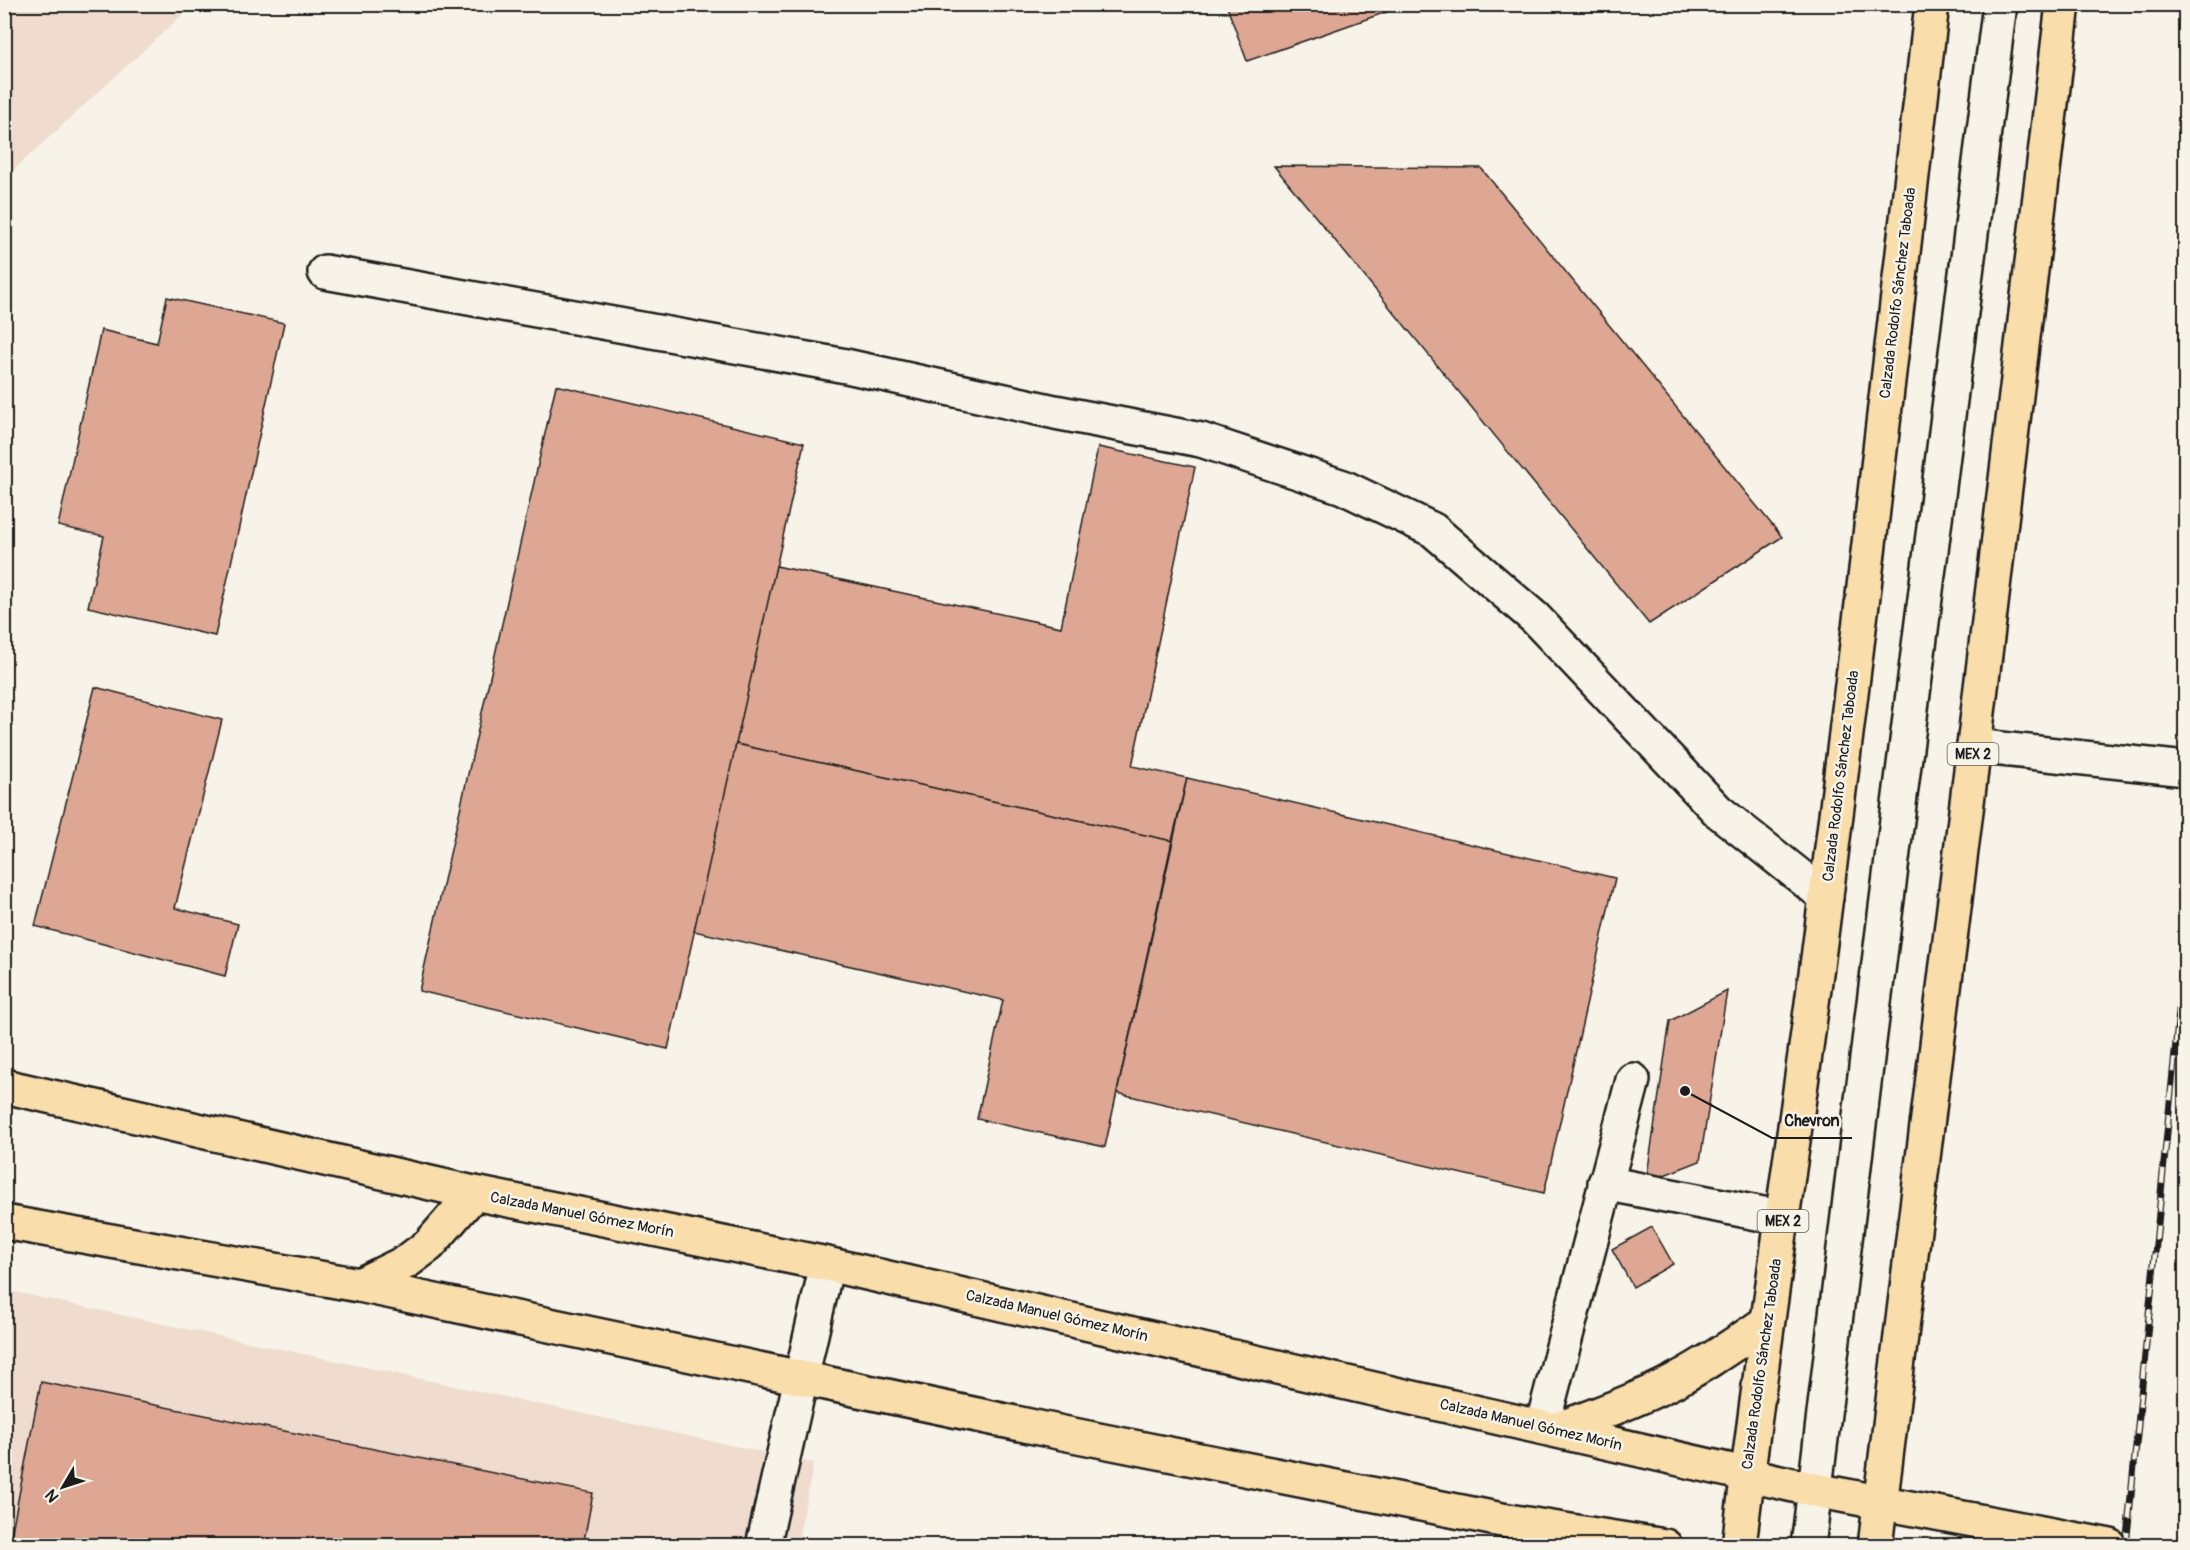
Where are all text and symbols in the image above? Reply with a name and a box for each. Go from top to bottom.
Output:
street label: Calzada Rodolfo Sánchez Taboada [1876,186,1920,400]
street label: Calzada Rodolfo Sánchez Taboada [1819,669,1863,883]
road number: MEX 2 [1948,743,1998,765]
callout: Chevron [1772,1104,1852,1138]
text: Chevron [1784,1111,1840,1131]
street label: Calzada Manuel Gómez Morín [489,1188,675,1242]
road number: MEX 2 [1758,1210,1808,1232]
street label: Calzada Rodolfo Sánchez Taboada [1738,1257,1786,1471]
street label: Calzada Manuel Gómez Morín [964,1286,1150,1346]
street label: Calzada Manuel Gómez Morín [1438,1395,1624,1455]
north arrow [33,1457,93,1517]
text: N [41,1485,63,1506]

